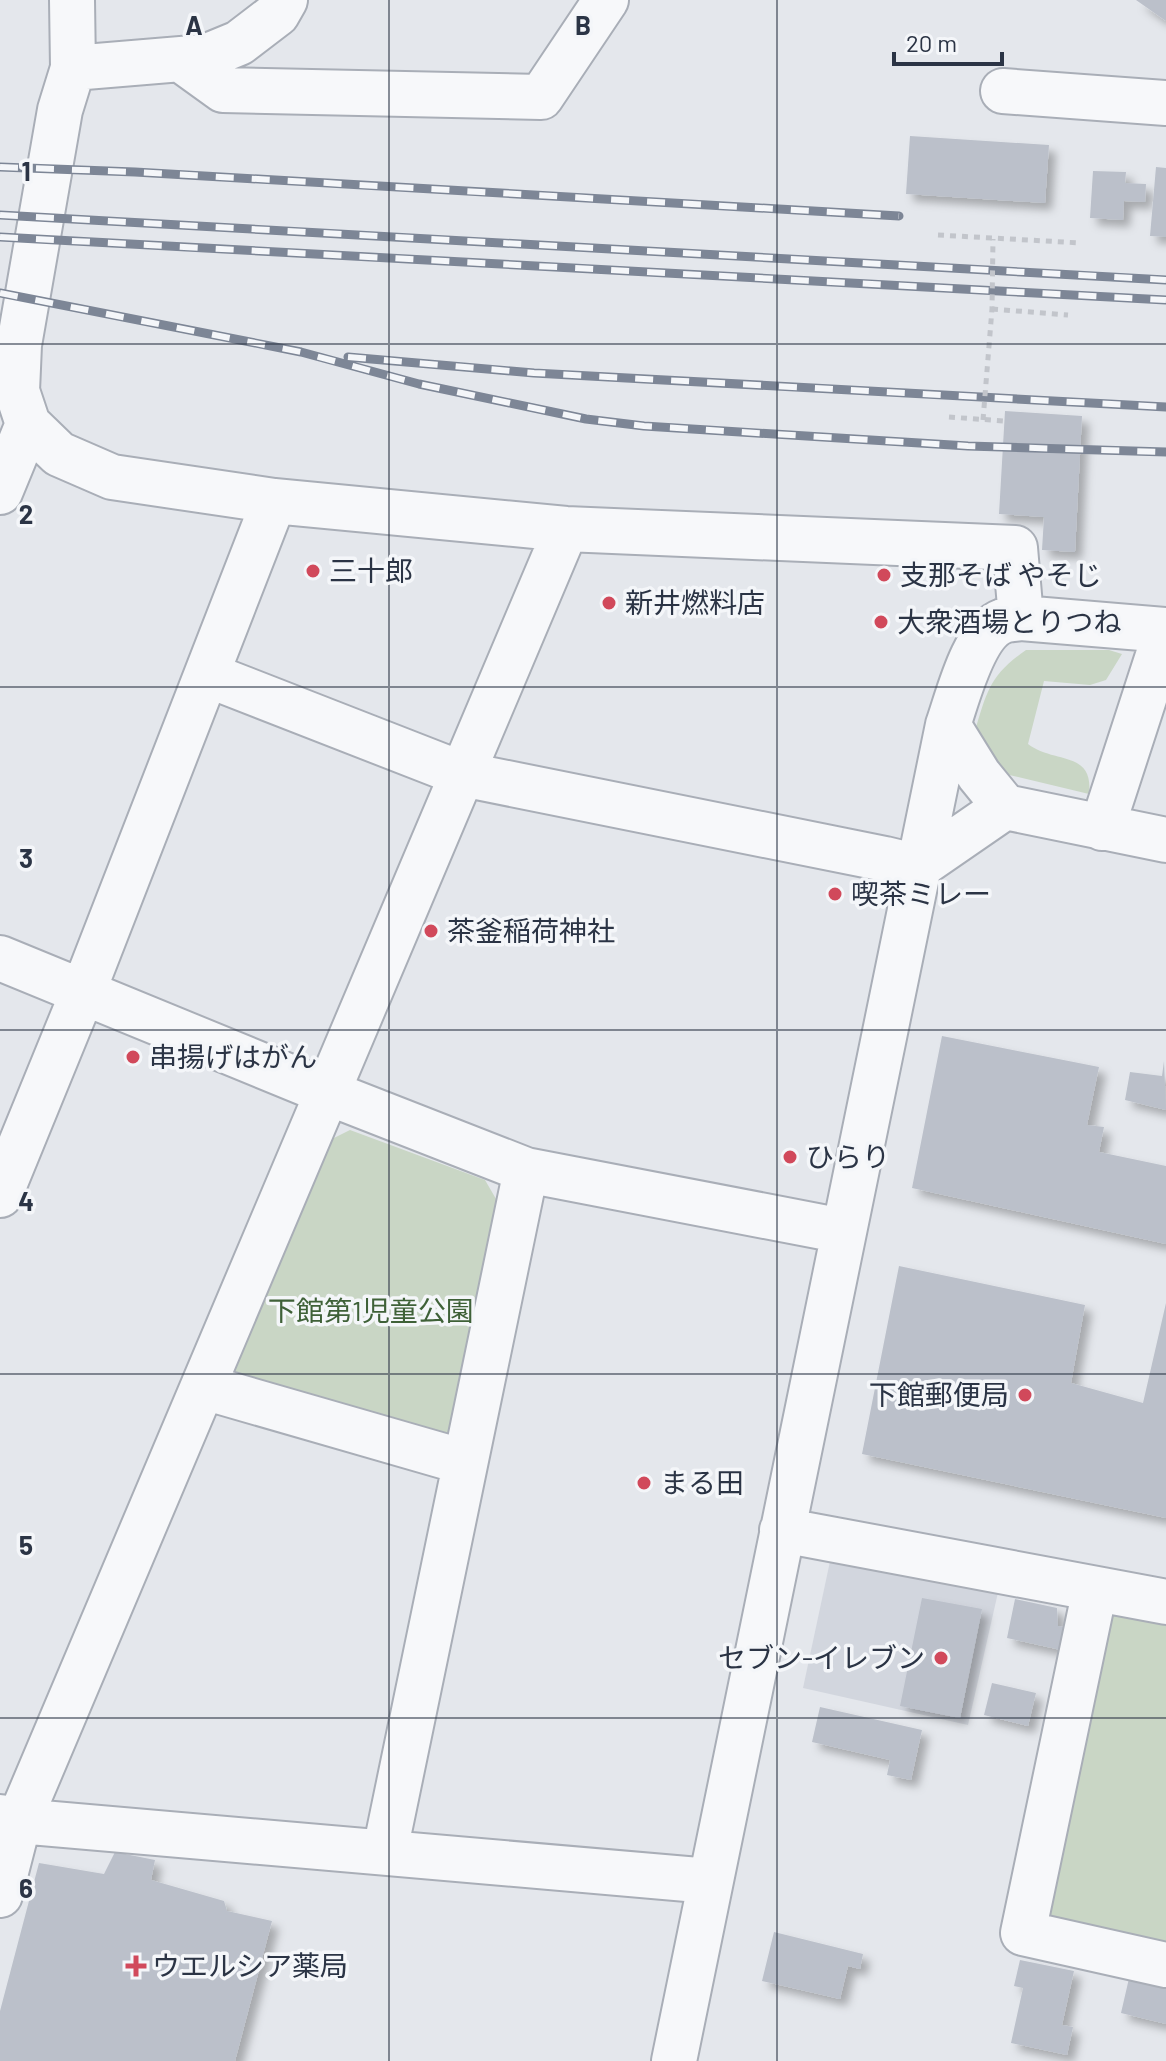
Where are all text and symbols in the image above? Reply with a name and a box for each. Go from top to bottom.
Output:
text: A [185,9,203,40]
text: B [575,9,591,40]
scale bar [894,16,1002,66]
text: 20 m [906,28,957,57]
text: 1 [21,155,31,186]
text: 2 [19,498,33,529]
place label: 三十郎 [329,553,413,587]
place label: 支那そば やそじ [900,557,1102,591]
marker: 三十郎 [304,562,322,580]
marker: 支那そば やそじ [875,566,893,584]
place label: 新井燃料店 [625,585,765,619]
marker: 新井燃料店 [600,594,618,612]
place label: 大衆酒場とりつね [897,604,1121,638]
marker: 大衆酒場とりつね [872,613,890,631]
text: 3 [19,842,33,873]
place label: 喫茶ミレー [851,876,991,910]
marker: 喫茶ミレー [826,885,844,903]
place label: 茶釜稲荷神社 [447,913,615,947]
marker: 茶釜稲荷神社 [422,922,440,940]
place label: 串揚げはがん [149,1039,317,1073]
marker: 串揚げはがん [124,1048,142,1066]
place label: ひらり [806,1139,890,1173]
marker: ひらり [781,1148,799,1166]
text: 4 [18,1185,34,1216]
park label: 下館第1児童公園 [268,1293,474,1327]
place label: 下館郵便局 [869,1377,1009,1411]
marker: 下館郵便局 [1016,1386,1034,1404]
place label: まる田 [660,1465,744,1499]
marker: まる田 [635,1474,653,1492]
text: 5 [19,1529,33,1560]
place label: セブン-イレブン [718,1640,925,1674]
marker: セブン-イレブン [932,1649,950,1667]
text: 6 [19,1872,33,1903]
place label: ウエルシア薬局 [152,1948,348,1982]
marker: ウエルシア薬局 [127,1957,145,1975]

